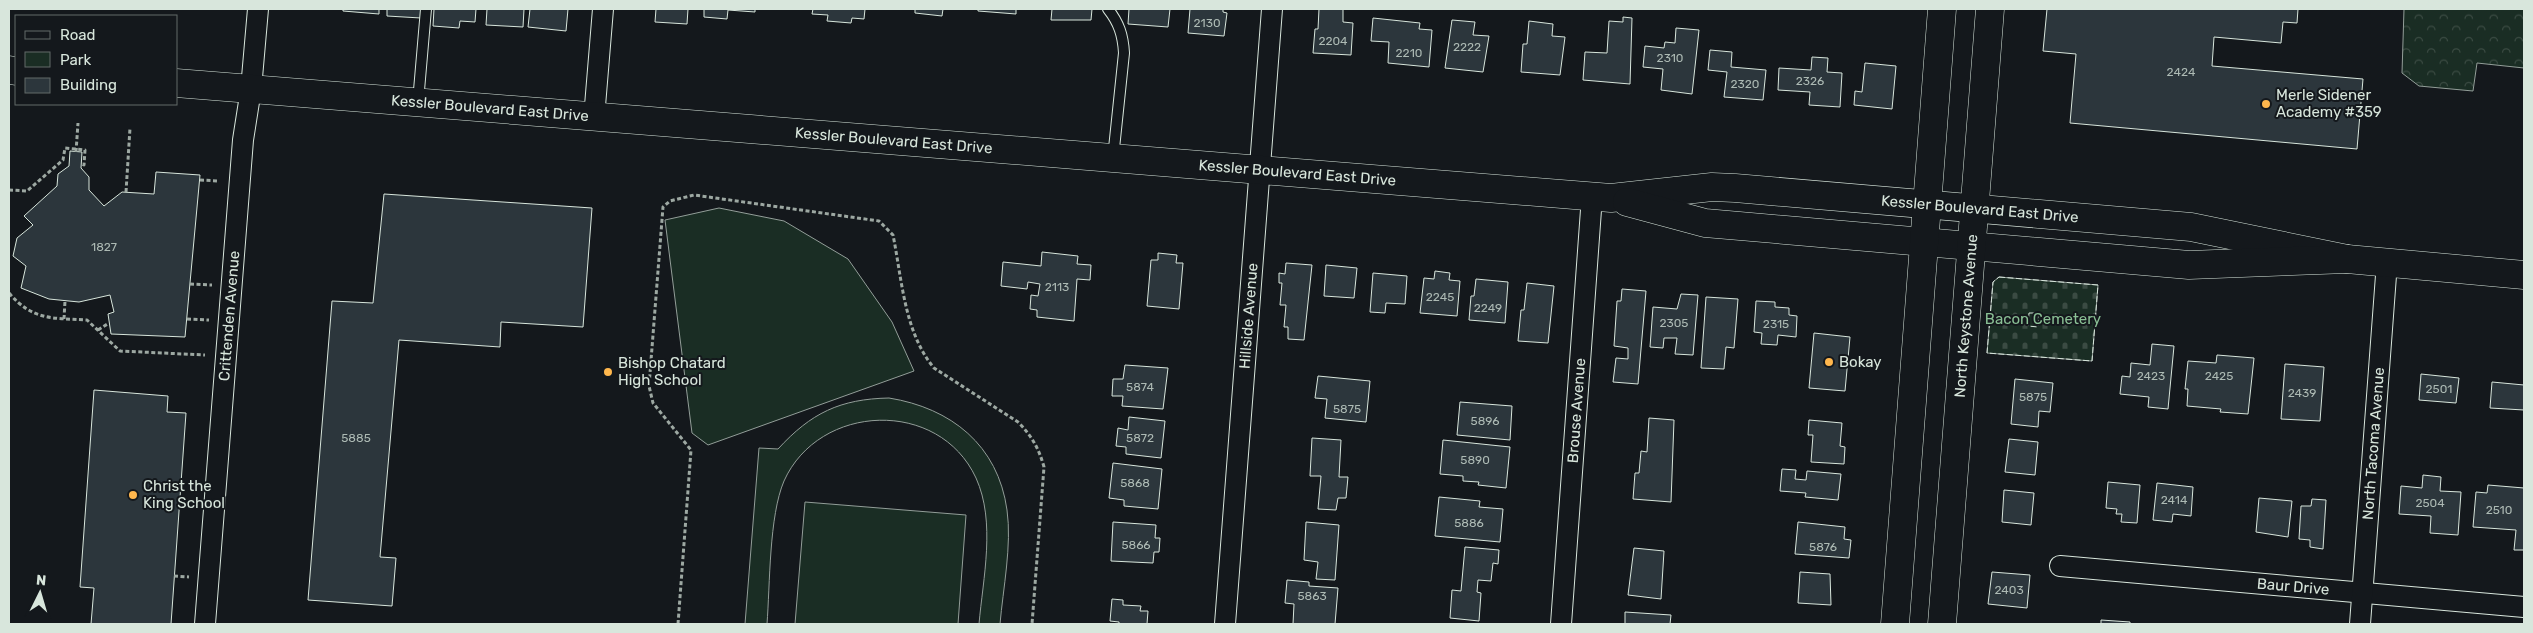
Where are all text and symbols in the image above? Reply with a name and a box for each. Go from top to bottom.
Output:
legend [15,15,178,105]
house number: 2130 [1193,16,1221,30]
text: Road [60,26,96,44]
house number: 2204 [1318,34,1348,48]
house number: 2222 [1453,40,1481,54]
house number: 2210 [1396,46,1422,60]
text: Park [60,51,91,69]
house number: 2310 [1657,51,1683,65]
house number: 2424 [2167,65,2196,79]
house number: 2326 [1796,74,1824,88]
text: Building [60,76,117,94]
house number: 2320 [1731,77,1759,91]
place label: Merle Sidener Academy #359 [2276,86,2382,121]
street label: Kessler Boulevard East Drive [391,91,589,125]
marker: Merle Sidener Academy #359 [2260,98,2272,110]
street label: Kessler Boulevard East Drive [794,124,993,157]
street label: Kessler Boulevard East Drive [1198,156,1397,190]
street label: Kessler Boulevard East Drive [1880,192,2079,226]
street label: North Keystone Avenue [1951,234,1981,398]
house number: 1827 [91,240,117,254]
street label: Crittenden Avenue [215,250,243,382]
street label: Hillside Avenue [1236,262,1262,370]
house number: 2113 [1045,280,1069,294]
house number: 2245 [1426,290,1454,304]
house number: 2249 [1474,301,1502,315]
park label: Bacon Cemetery [1985,310,2101,328]
house number: 2305 [1659,316,1689,330]
house number: 2315 [1763,317,1789,331]
place label: Bokay [1839,353,1882,371]
place label: Bishop Chatard High School [618,354,726,389]
marker: Bokay [1823,356,1835,368]
street label: Brouse Avenue [1564,357,1589,464]
marker: Bishop Chatard High School [602,366,614,378]
street label: North Tacoma Avenue [2359,367,2388,520]
house number: 2423 [2137,369,2165,383]
house number: 2425 [2205,369,2233,383]
house number: 5874 [1126,380,1155,394]
house number: 2501 [2426,382,2452,396]
house number: 2439 [2288,386,2316,400]
house number: 5875 [2019,390,2047,404]
house number: 5875 [1333,402,1361,416]
house number: 5896 [1471,414,1500,428]
house number: 5885 [341,431,371,445]
house number: 5872 [1126,431,1154,445]
house number: 5890 [1460,453,1490,467]
house number: 5868 [1120,476,1150,490]
place label: Christ the King School [143,477,225,512]
marker: Christ the King School [127,489,139,501]
house number: 2414 [2161,493,2188,507]
house number: 2504 [2415,496,2445,510]
house number: 2510 [2486,503,2512,517]
house number: 5886 [1454,516,1484,530]
house number: 5866 [1121,538,1151,552]
house number: 5876 [1809,540,1837,554]
north arrow [15,568,65,618]
text: N [35,572,47,589]
street label: Baur Drive [2256,574,2330,599]
house number: 2403 [1994,583,2024,597]
house number: 5863 [1297,589,1327,603]

